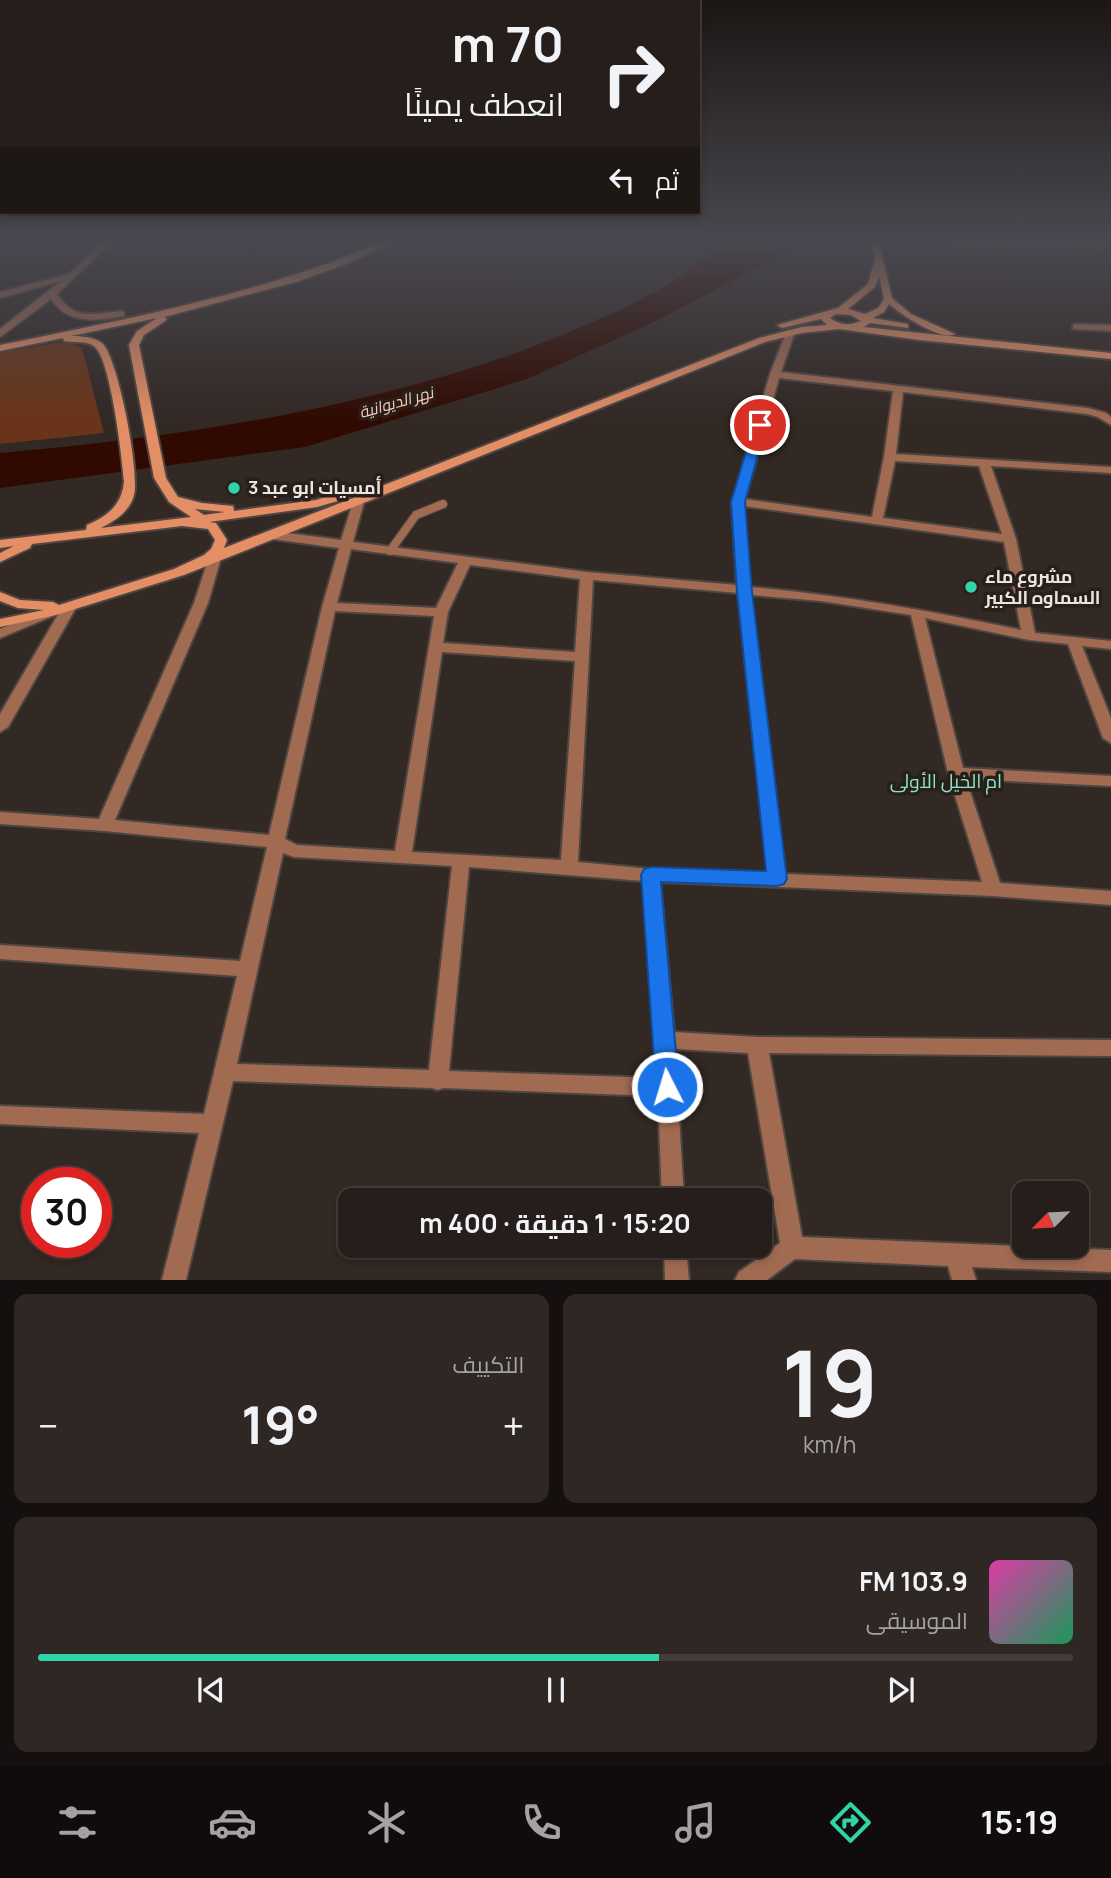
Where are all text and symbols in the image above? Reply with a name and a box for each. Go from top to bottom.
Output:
text: 70 m [452,10,564,77]
icon: right [588,28,679,119]
text: انعطف يمينًا [404,82,564,126]
icon: left [603,161,641,199]
text: ثم [655,162,679,198]
water label: نهر الديوانية [356,380,437,423]
pin [730,395,790,455]
icon: arrive [741,406,779,444]
place label: أمسيات ابو عبد 3 [248,475,381,499]
marker: أمسيات ابو عبد 3 [226,480,242,496]
place label: مشروع ماء السماوه الكبير [984,564,1100,609]
marker: مشروع ماء السماوه الكبير [963,579,979,595]
district label: ام الخيل الأولى [890,768,1002,795]
position arrow [630,1050,704,1124]
speed limit sign: 30 [21,1167,112,1258]
north arrow [1012,1181,1088,1258]
map controls [1012,1181,1089,1258]
text: 15:20 · 1 دقيقة · 400 m [419,1205,691,1241]
text: 19 [782,1320,878,1444]
text: التكييف [452,1348,525,1380]
text: 19° [241,1389,320,1460]
text: − [38,1399,59,1451]
text: + [503,1399,524,1451]
text: km/h [803,1428,857,1460]
text: 103.9 FM [859,1563,968,1599]
text: الموسيقى [866,1604,968,1636]
icon: previous [192,1671,230,1709]
icon: pause [537,1671,575,1709]
icon: next [882,1671,920,1709]
icon: filters [53,1798,102,1847]
icon: car [208,1798,257,1847]
icon: climate [362,1798,411,1847]
icon: phone [517,1798,566,1847]
icon: music [671,1798,720,1847]
icon: directions [826,1798,875,1847]
text: 15:19 [981,1800,1058,1844]

